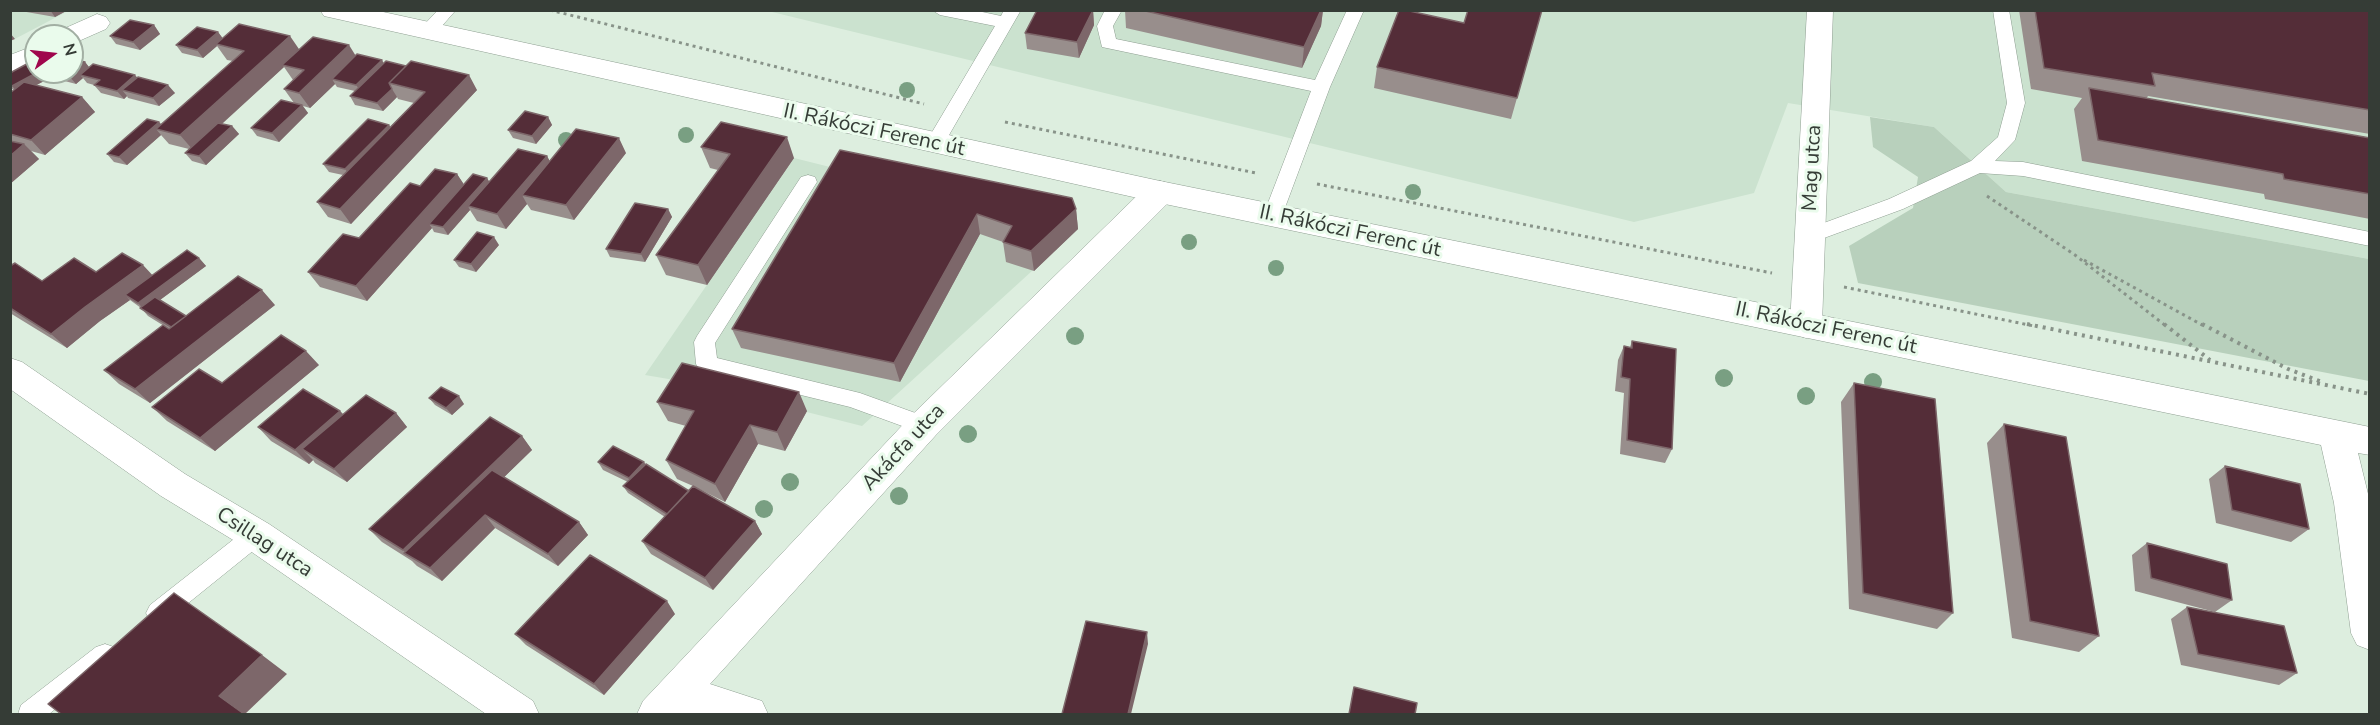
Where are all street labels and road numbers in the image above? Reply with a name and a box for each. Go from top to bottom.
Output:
street label: II. Rákóczi Ferenc út [781,99,967,163]
street label: Mag utca [1798,124,1828,212]
street label: II. Rákóczi Ferenc út [1257,200,1443,264]
street label: II. Rákóczi Ferenc út [1733,297,1919,361]
street label: Akácfa utca [857,399,951,497]
street label: Csillag utca [211,502,317,584]

